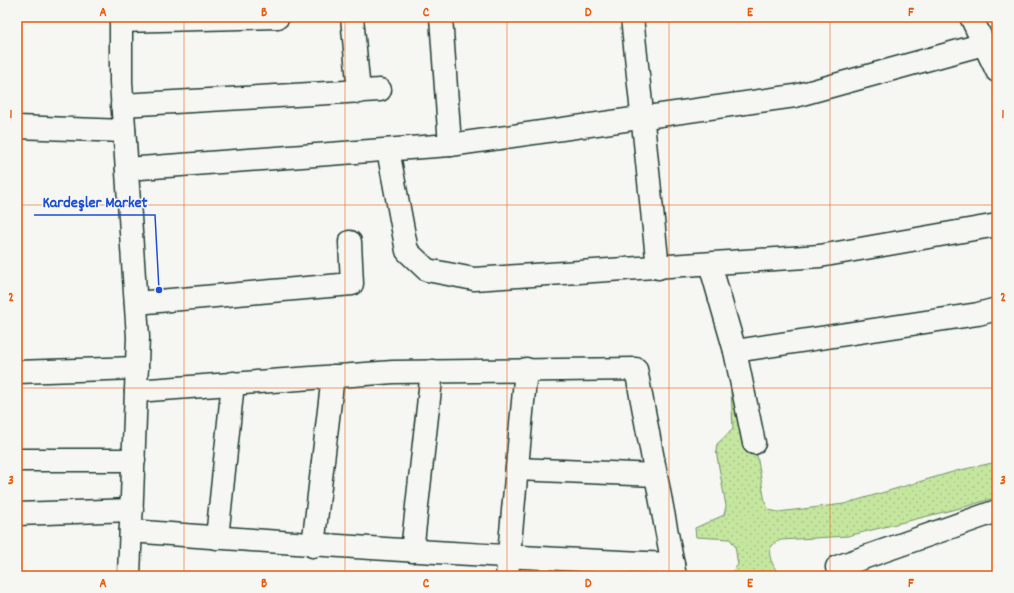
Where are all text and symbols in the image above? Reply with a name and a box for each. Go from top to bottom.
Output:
text: A [99,4,107,23]
text: B [261,4,267,23]
text: C [423,4,430,23]
text: D [585,4,592,23]
text: E [747,4,754,23]
text: F [908,4,914,23]
text: 1 [10,106,13,125]
text: 1 [1002,106,1005,125]
callout: Kardeşler Market [34,187,155,215]
text: Kardeşler Market [42,192,148,215]
text: 2 [8,289,14,308]
text: 2 [1000,289,1006,308]
text: 3 [8,472,14,491]
text: 3 [1000,472,1006,491]
text: A [99,575,107,593]
text: B [261,575,267,593]
text: C [423,575,430,593]
text: D [585,575,592,593]
text: E [747,575,754,593]
text: F [908,575,914,593]

